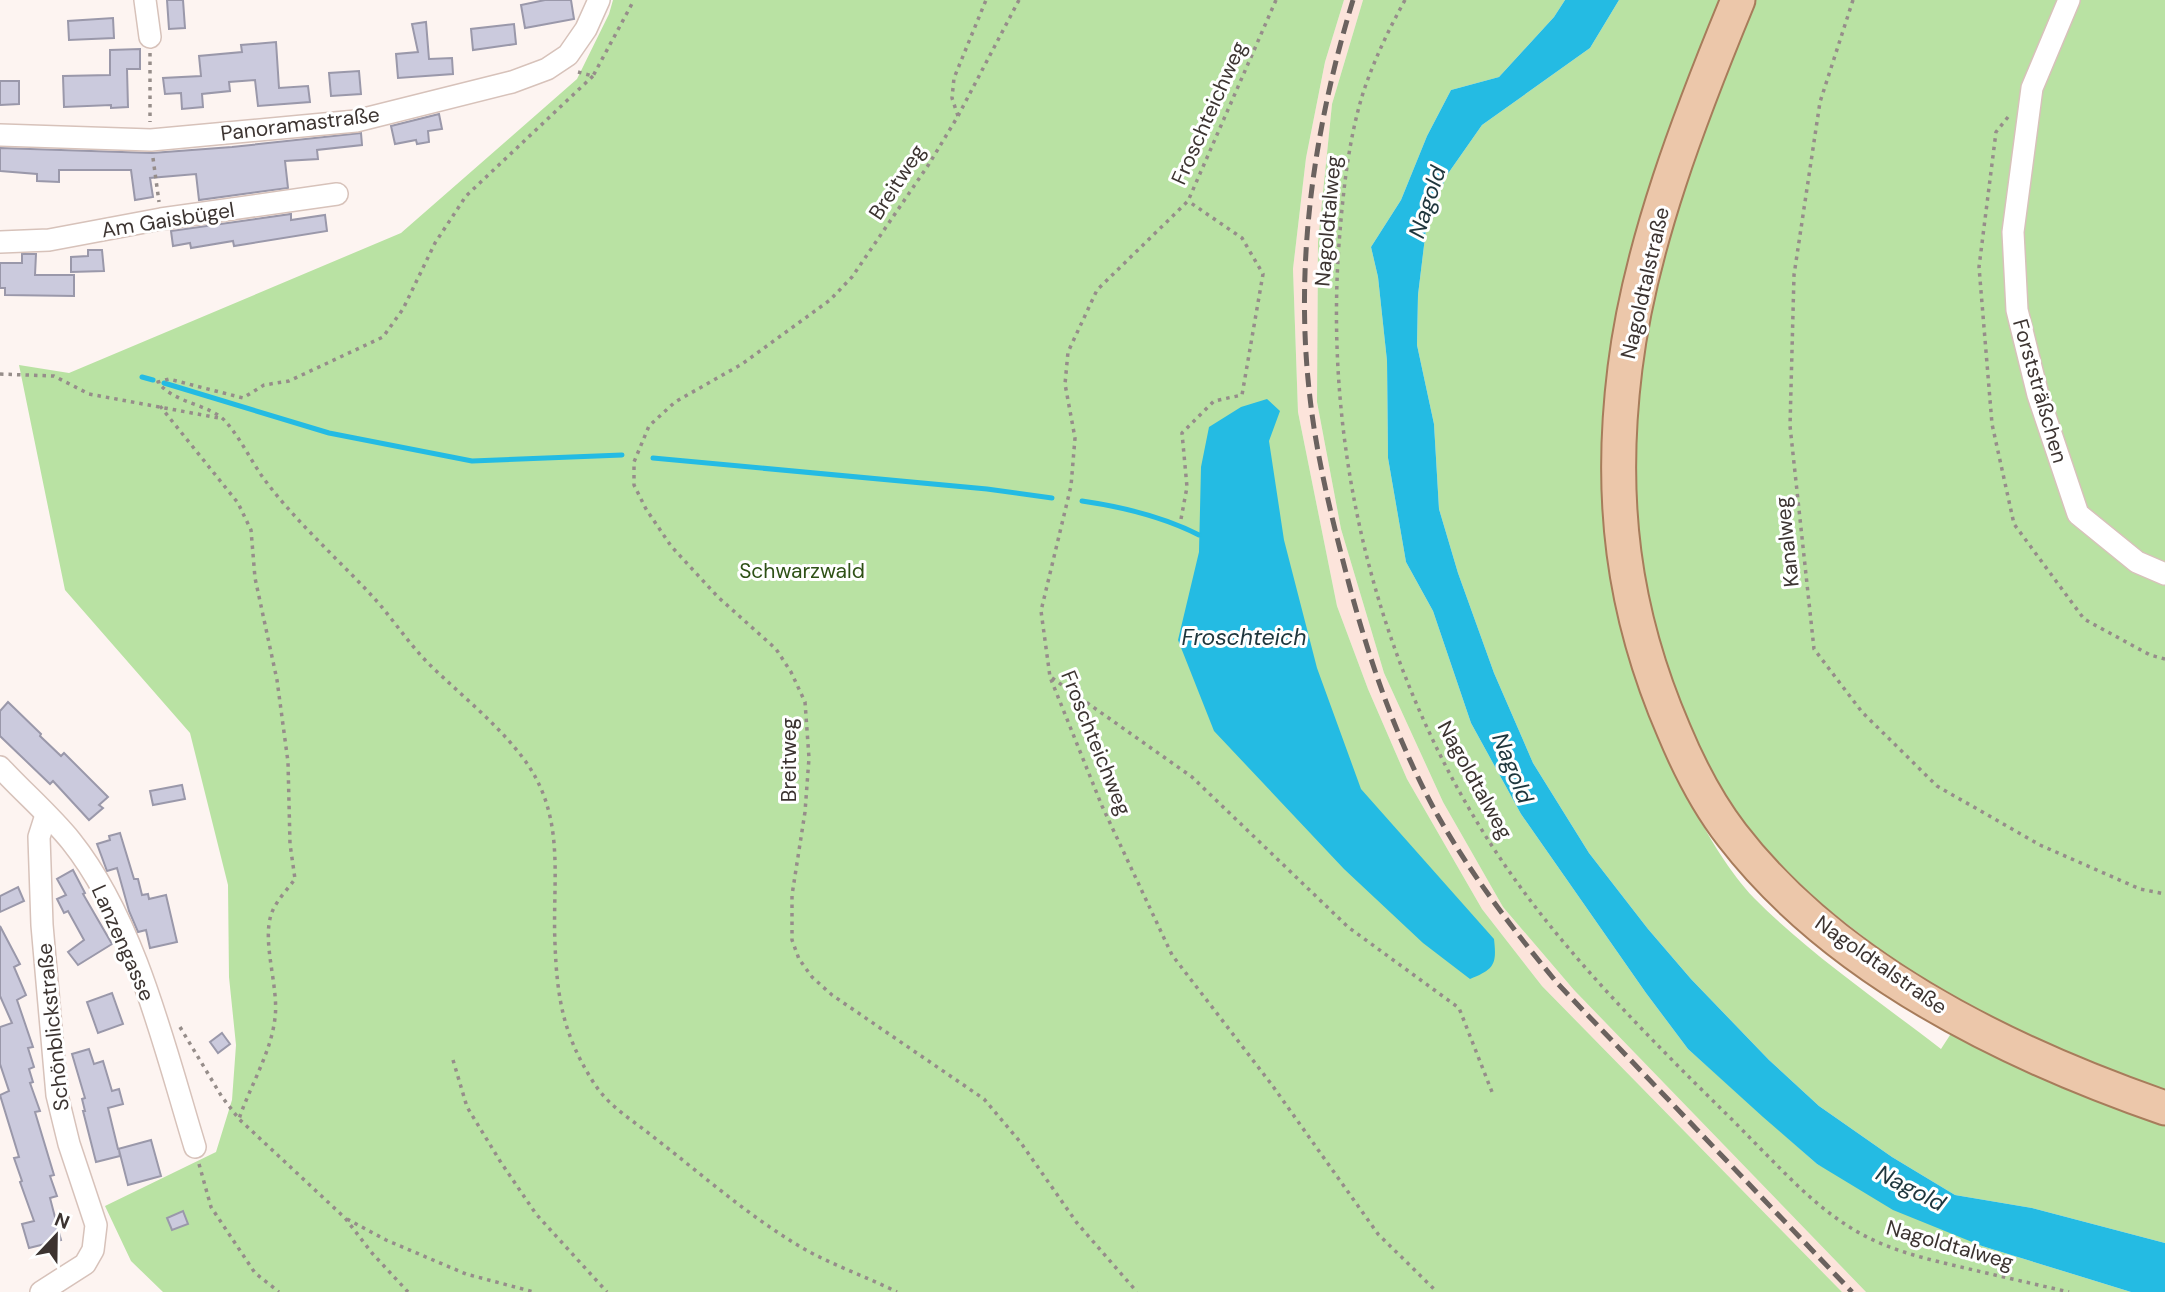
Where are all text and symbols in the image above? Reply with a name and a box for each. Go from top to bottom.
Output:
street label: Froschteichweg [1165,37,1253,189]
street label: Panoramastraße [219,100,381,148]
street label: Breitweg [862,139,932,225]
street label: Nagoldtalweg [1308,154,1348,288]
water label: Nagold [1401,161,1453,242]
street label: Am Gaisbügel [100,196,236,244]
street label: Nagoldtalstraße [1614,204,1676,362]
street label: Forststräßchen [2006,316,2074,466]
street label: Kanalweg [1768,495,1806,589]
park label: Schwarzwald [739,557,865,585]
water label: Froschteich [1181,622,1307,652]
street label: Froschteichweg [1054,666,1138,820]
street label: Nagoldtalweg [1431,716,1519,844]
street label: Breitweg [775,718,803,802]
water label: Nagold [1485,728,1541,809]
street label: Lanzengasse [85,881,161,1006]
street label: Nagoldtalstraße [1810,909,1953,1021]
street label: Schönblickstraße [30,942,76,1112]
water label: Nagold [1871,1158,1951,1218]
north arrow [21,1201,91,1271]
text: N [51,1207,73,1235]
street label: Nagoldtalweg [1883,1213,2017,1277]

